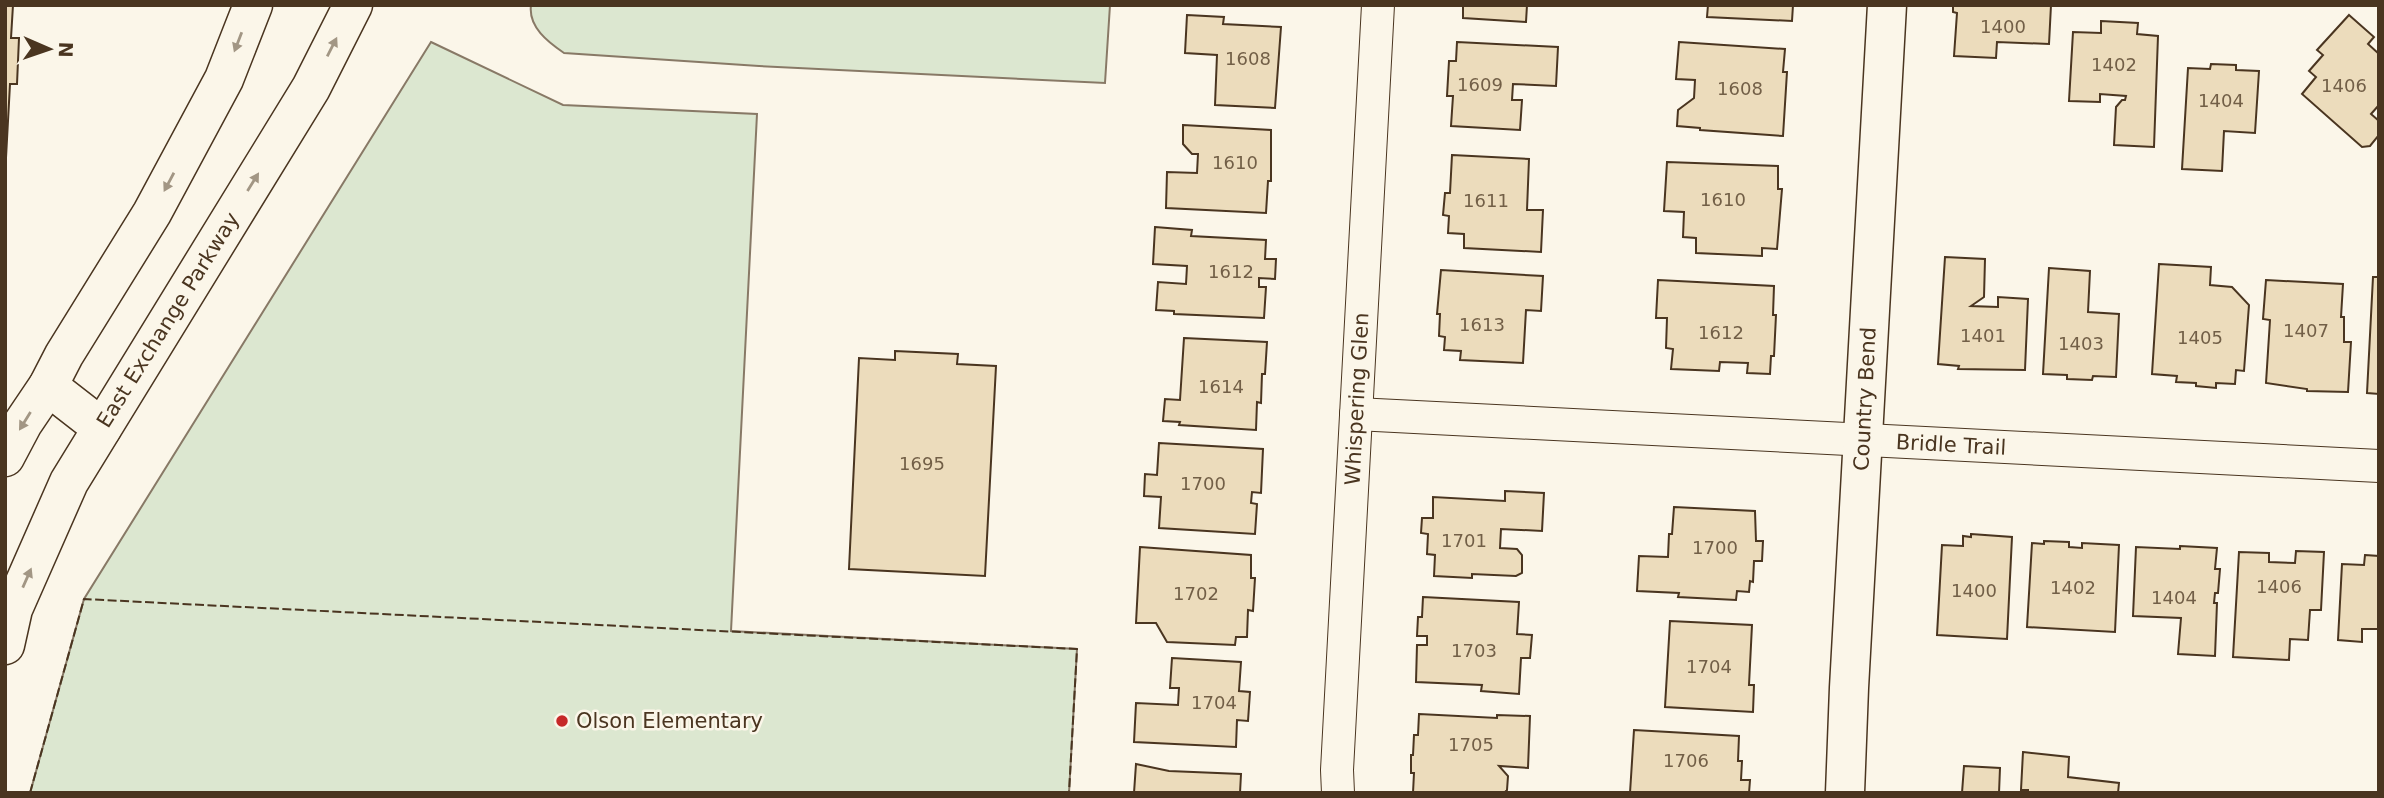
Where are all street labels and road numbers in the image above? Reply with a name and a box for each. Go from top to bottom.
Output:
street label: East Exchange Parkway [92,208,244,432]
street label: Whispering Glen [1340,312,1374,486]
street label: Country Bend [1849,326,1881,472]
street label: Bridle Trail [1895,430,2007,460]

